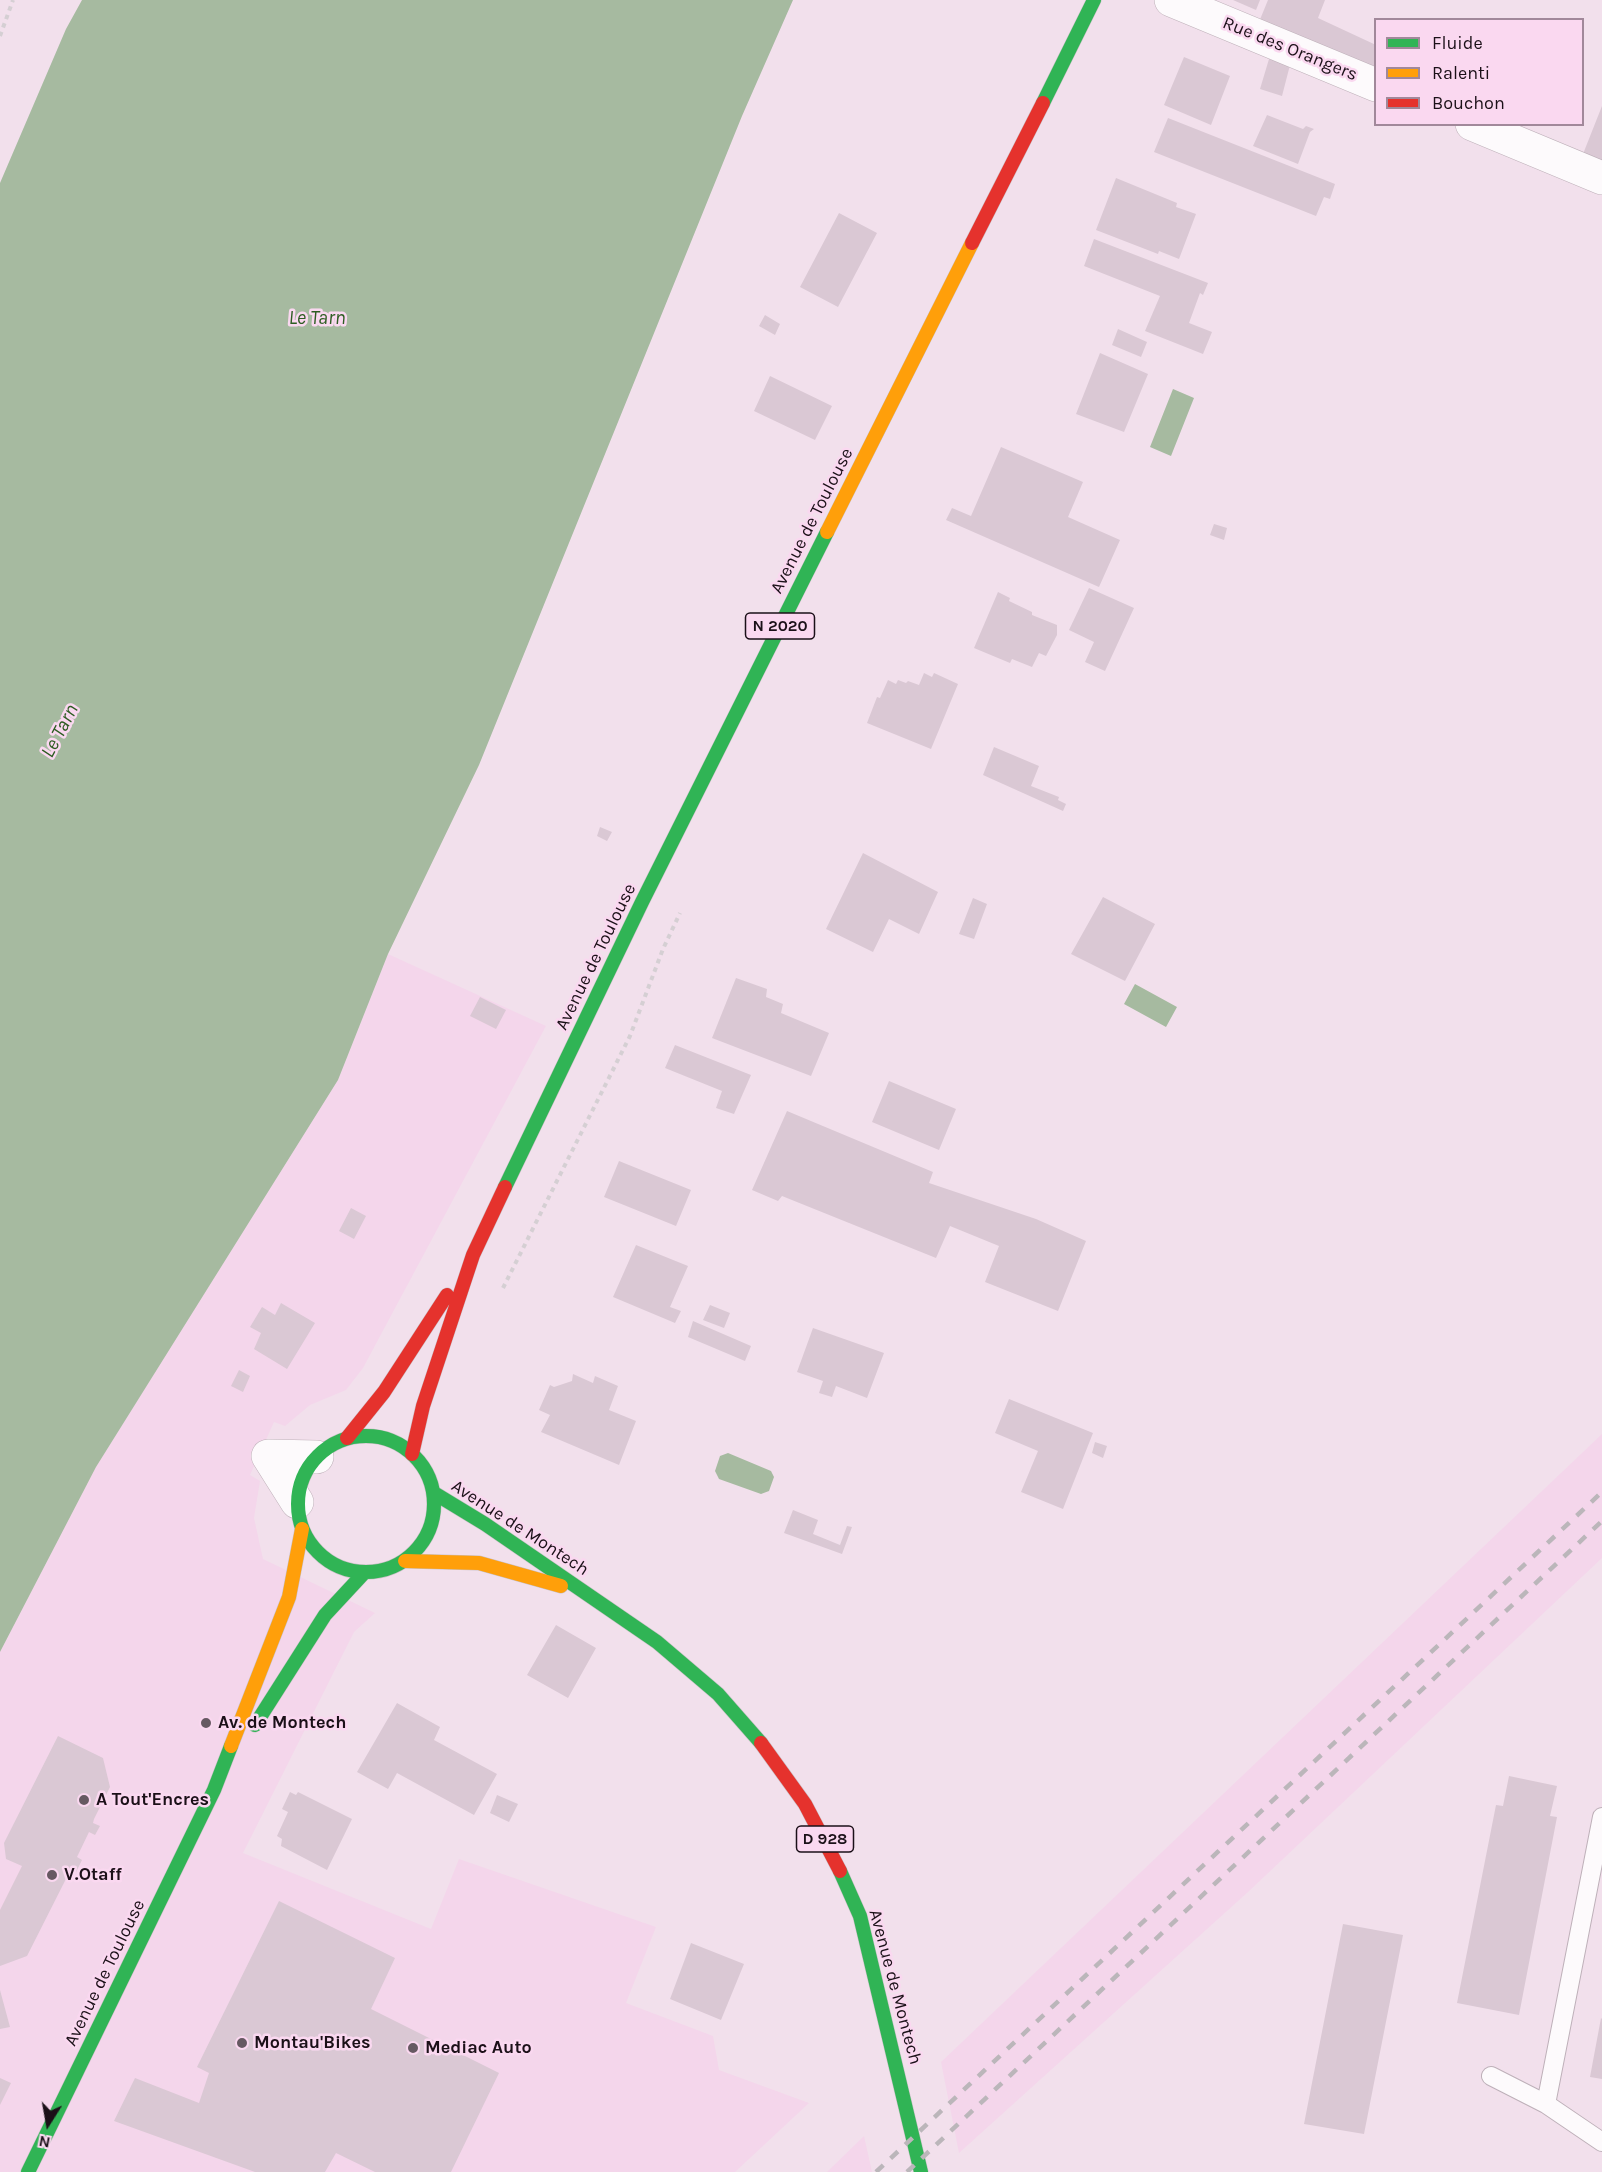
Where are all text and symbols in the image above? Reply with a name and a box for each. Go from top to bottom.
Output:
street label: Rue des Orangers [1219,12,1361,86]
legend [1374,18,1584,126]
text: Fluide [1432,32,1483,54]
text: Ralenti [1432,62,1490,84]
text: Bouchon [1432,92,1505,114]
water label: Le Tarn [288,306,346,330]
street label: Avenue de Toulouse [766,445,858,597]
road number: N 2020 [746,613,814,639]
water label: Le Tarn [36,700,84,762]
street label: Avenue de Toulouse [551,880,641,1034]
street label: Avenue de Montech [447,1475,593,1581]
place label: Av. de Montech [218,1712,346,1734]
marker: Av. de Montech [199,1716,213,1730]
place label: A Tout'Encres [96,1789,209,1811]
marker: A Tout'Encres [77,1793,91,1807]
road number: D 928 [796,1826,854,1852]
place label: V.Otaff [64,1864,122,1886]
marker: V.Otaff [45,1868,59,1882]
street label: Avenue de Toulouse [60,1896,150,2050]
street label: Avenue de Montech [864,1907,926,2067]
place label: Montau'Bikes [254,2032,371,2054]
marker: Montau'Bikes [235,2036,249,2050]
place label: Mediac Auto [425,2037,532,2059]
marker: Mediac Auto [406,2041,420,2055]
north arrow [18,2094,78,2154]
text: N [37,2132,52,2153]

